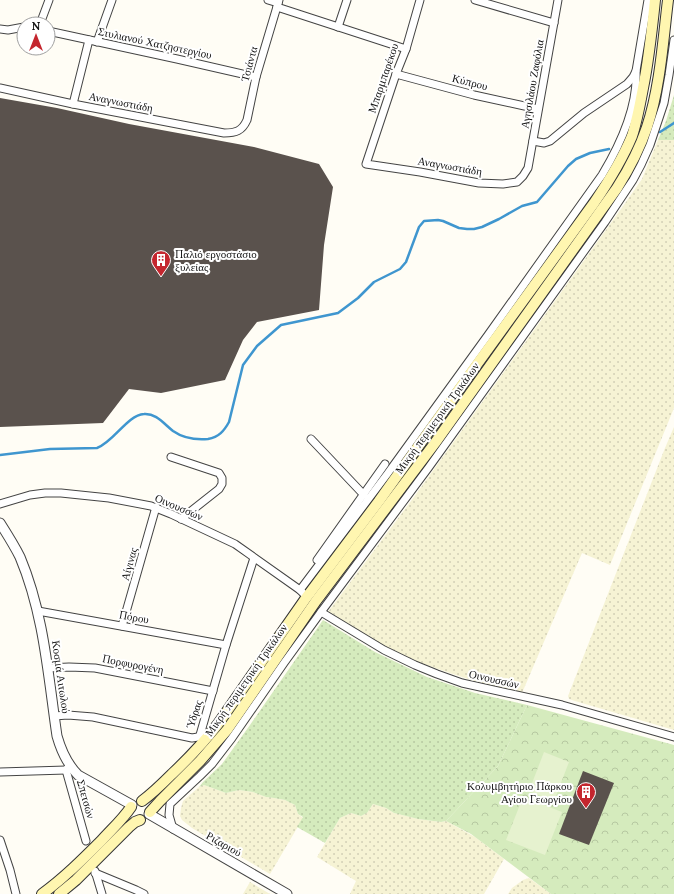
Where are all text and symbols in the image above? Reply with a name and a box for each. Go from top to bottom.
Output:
north arrow [16,16,56,56]
text: N [32,19,41,33]
street label: Στυλιανού Χατζηστεργίου [97,24,214,62]
street label: Αγησιλάου Ζαφόλια [517,38,547,129]
street label: Μπαρμπαρέκου [365,41,402,115]
street label: Τσιάντα [238,45,260,83]
street label: Κύπρου [451,71,490,93]
street label: Αναγνωστιάδη [88,89,154,115]
street label: Αναγνωστιάδη [417,153,483,179]
place label: Παλιό εργοστάσιο ξυλείας [175,247,257,274]
building icon: Παλιό εργοστάσιο ξυλείας [150,249,172,277]
street label: Μικρή περιμετρική Τρικάλων [392,360,482,476]
street label: Οινουσσών [153,491,205,523]
street label: Αίγινας [118,545,141,582]
street label: Πόρου [118,607,151,627]
street label: Μικρή περιμετρική Τρικάλων [202,621,290,739]
street label: Κοσμά Αιτωλού [49,640,73,715]
street label: Πορφυρογένη [101,651,165,677]
street label: Οινουσσών [468,666,520,692]
street label: Ύδρας [183,698,205,731]
street label: Σπετσών [74,778,98,820]
place label: Κολυμβητήριο Πάρκου Αγίου Γεωργίου [467,779,573,806]
building icon: Κολυμβητήριο Πάρκου Αγίου Γεωργίου [575,781,597,809]
street label: Ριζαριού [204,828,245,860]

